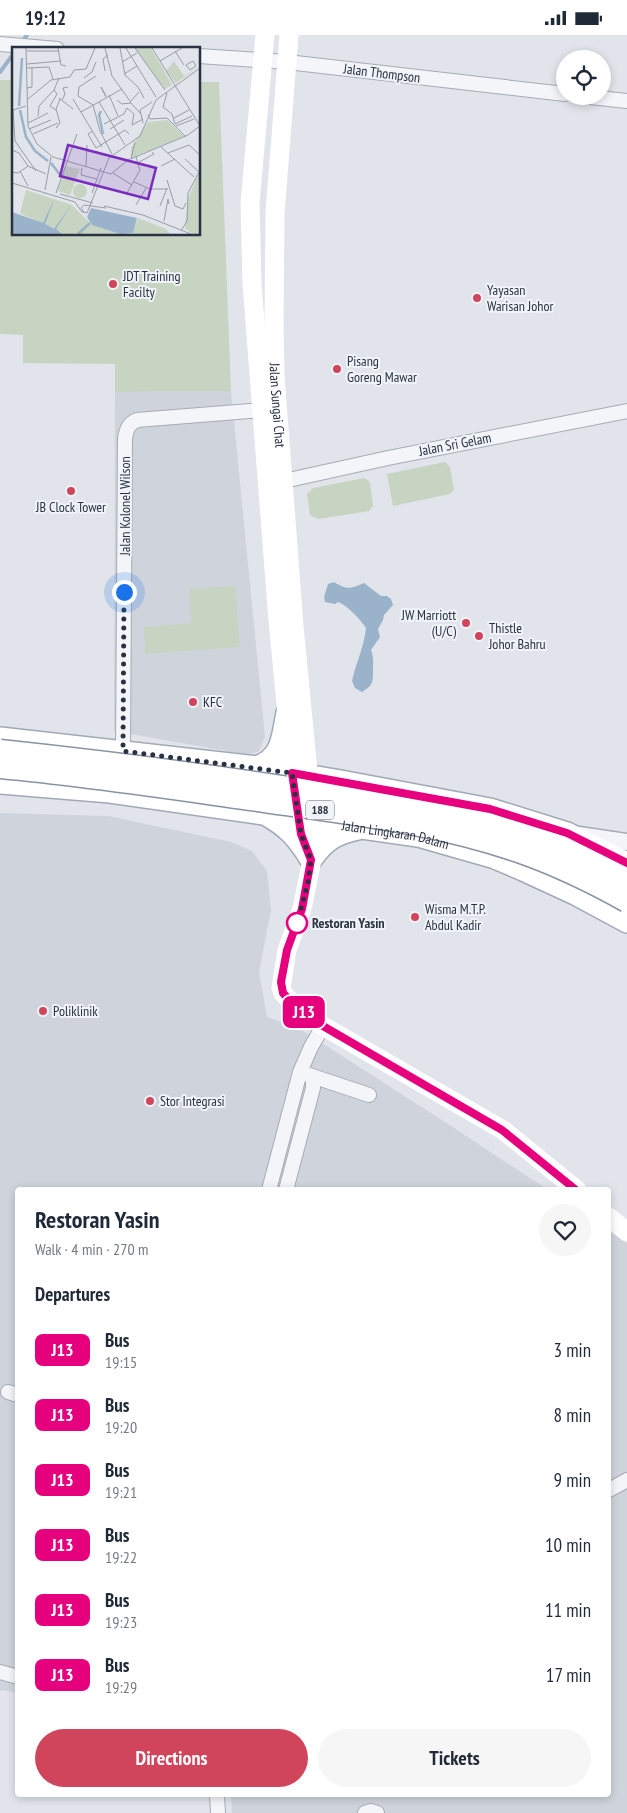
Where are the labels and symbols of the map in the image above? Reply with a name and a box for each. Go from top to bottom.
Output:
inset map [12,47,200,235]
street label: Jalan Thompson [342,59,421,87]
place label: JDT Training Facilty [122,267,181,301]
marker: JDT Training Facilty [107,278,119,290]
place label: Yayasan Warisan Johor [487,281,553,315]
marker: Yayasan Warisan Johor [471,292,483,304]
place label: Pisang Goreng Mawar [347,352,417,386]
street label: Jalan Sungai Chat [266,362,289,449]
marker: Pisang Goreng Mawar [331,363,343,375]
street label: Jalan Sri Gelam [416,428,493,460]
street label: Jalan Kolonel Wilson [116,456,134,557]
marker: JB Clock Tower [65,485,77,497]
place label: JB Clock Tower [35,498,106,516]
your location [112,580,137,605]
place label: JW Marriott (U/C) [401,606,457,640]
marker: JW Marriott (U/C) [460,617,472,629]
place label: Thistle Johor Bahru [488,619,546,653]
marker: Thistle Johor Bahru [473,630,485,642]
place label: KFC [203,693,223,711]
marker: KFC [187,696,199,708]
road number: 188 [306,801,334,819]
street label: Jalan Lingkaran Dalam [340,816,451,853]
place label: Wisma M.T.P. Abdul Kadir [425,900,486,934]
marker: Wisma M.T.P. Abdul Kadir [409,911,421,923]
marker: Restoran Yasin [286,912,308,934]
place label: Restoran Yasin [312,914,385,932]
line badge: J13 [275,996,333,1028]
place label: Poliklinik [53,1002,98,1020]
marker: Poliklinik [37,1005,49,1017]
place label: Stor Integrasi [160,1092,225,1110]
marker: Stor Integrasi [144,1095,156,1107]

